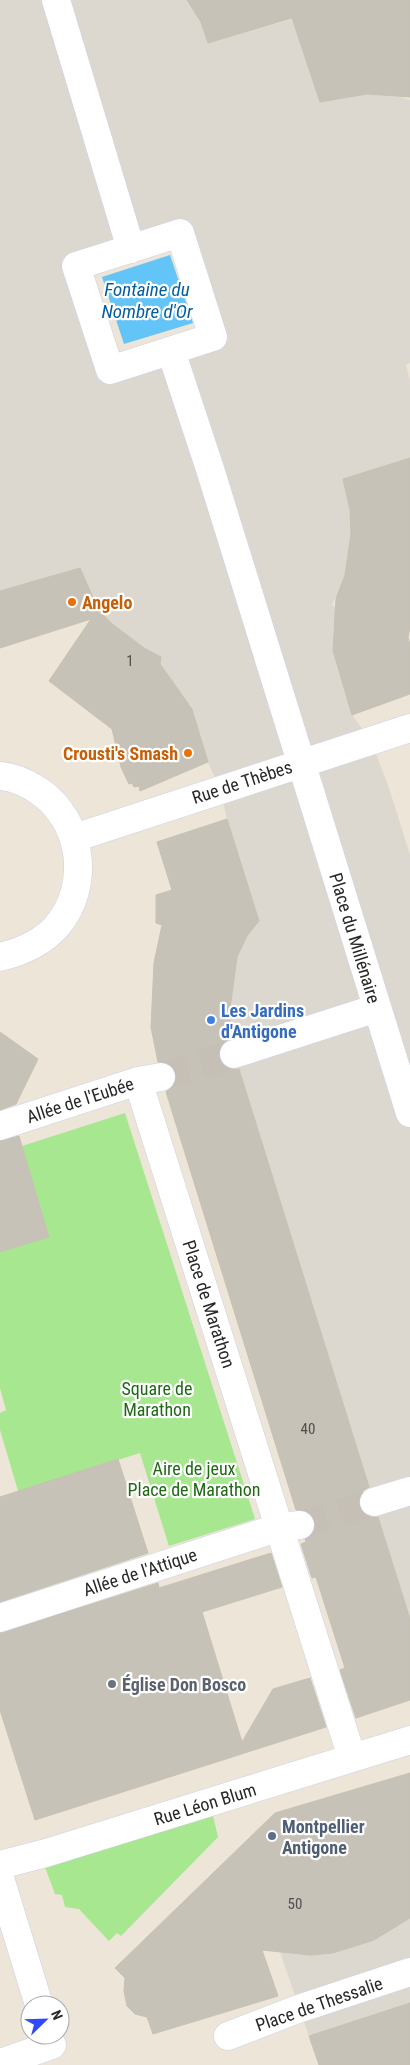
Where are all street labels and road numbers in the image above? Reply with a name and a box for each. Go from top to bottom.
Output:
street label: Rue de Thèbes [189,756,295,808]
street label: Place du Millénaire [325,870,385,1006]
street label: Allée de l'Eubée [24,1073,136,1127]
street label: Place de Marathon [178,1238,240,1370]
street label: Allée de l'Attique [80,1544,200,1600]
street label: Rue Léon Blum [151,1778,259,1830]
street label: Place de Thessalie [253,1972,385,2036]

